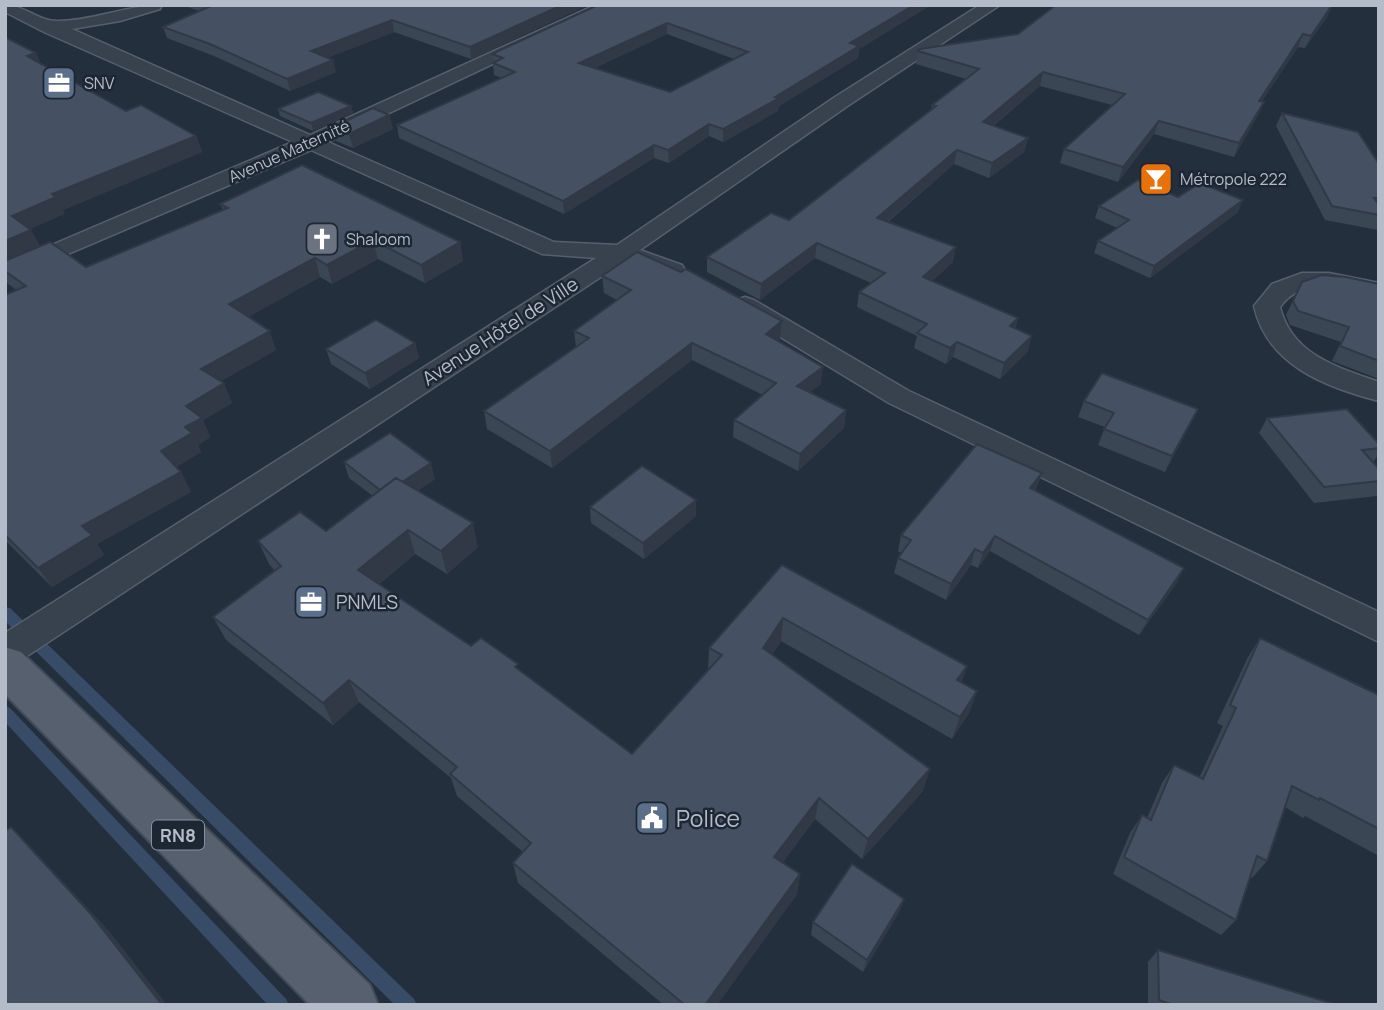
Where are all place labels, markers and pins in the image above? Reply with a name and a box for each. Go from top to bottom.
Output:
office icon: SNV [40,64,78,102]
place label: SNV [84,72,115,94]
bar icon: Métropole 222 [1137,160,1175,198]
place label: Métropole 222 [1180,168,1287,190]
church icon: Shaloom [303,220,341,258]
place label: Shaloom [346,228,411,250]
office icon: PNMLS [292,583,330,621]
place label: PNMLS [336,589,398,615]
public building icon: Police [633,799,671,837]
place label: Police [676,802,740,834]

